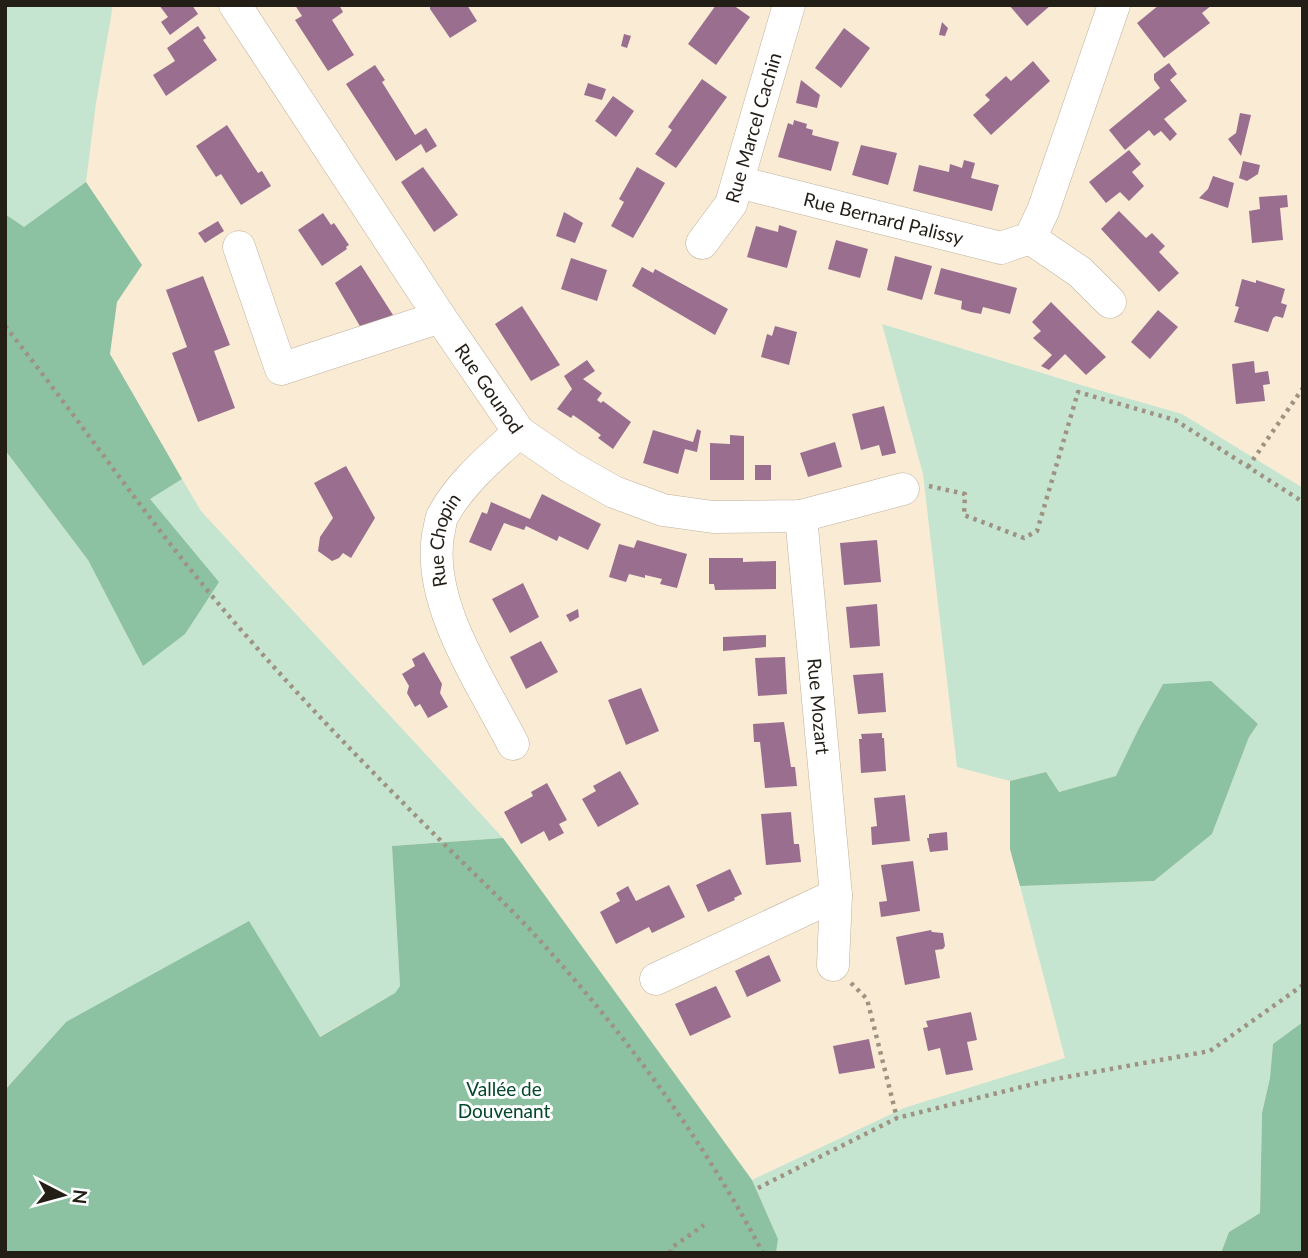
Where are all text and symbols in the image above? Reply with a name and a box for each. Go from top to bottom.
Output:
street label: Rue Marcel Cachin [720,50,786,206]
street label: Rue Bernard Palissy [801,187,966,249]
street label: Rue Gounod [451,339,528,438]
street label: Rue Chopin [424,488,465,589]
street label: Rue Mozart [803,657,835,756]
park label: Vallée de Douvenant [458,1077,550,1122]
north arrow [28,1160,98,1230]
text: N [68,1188,93,1205]

